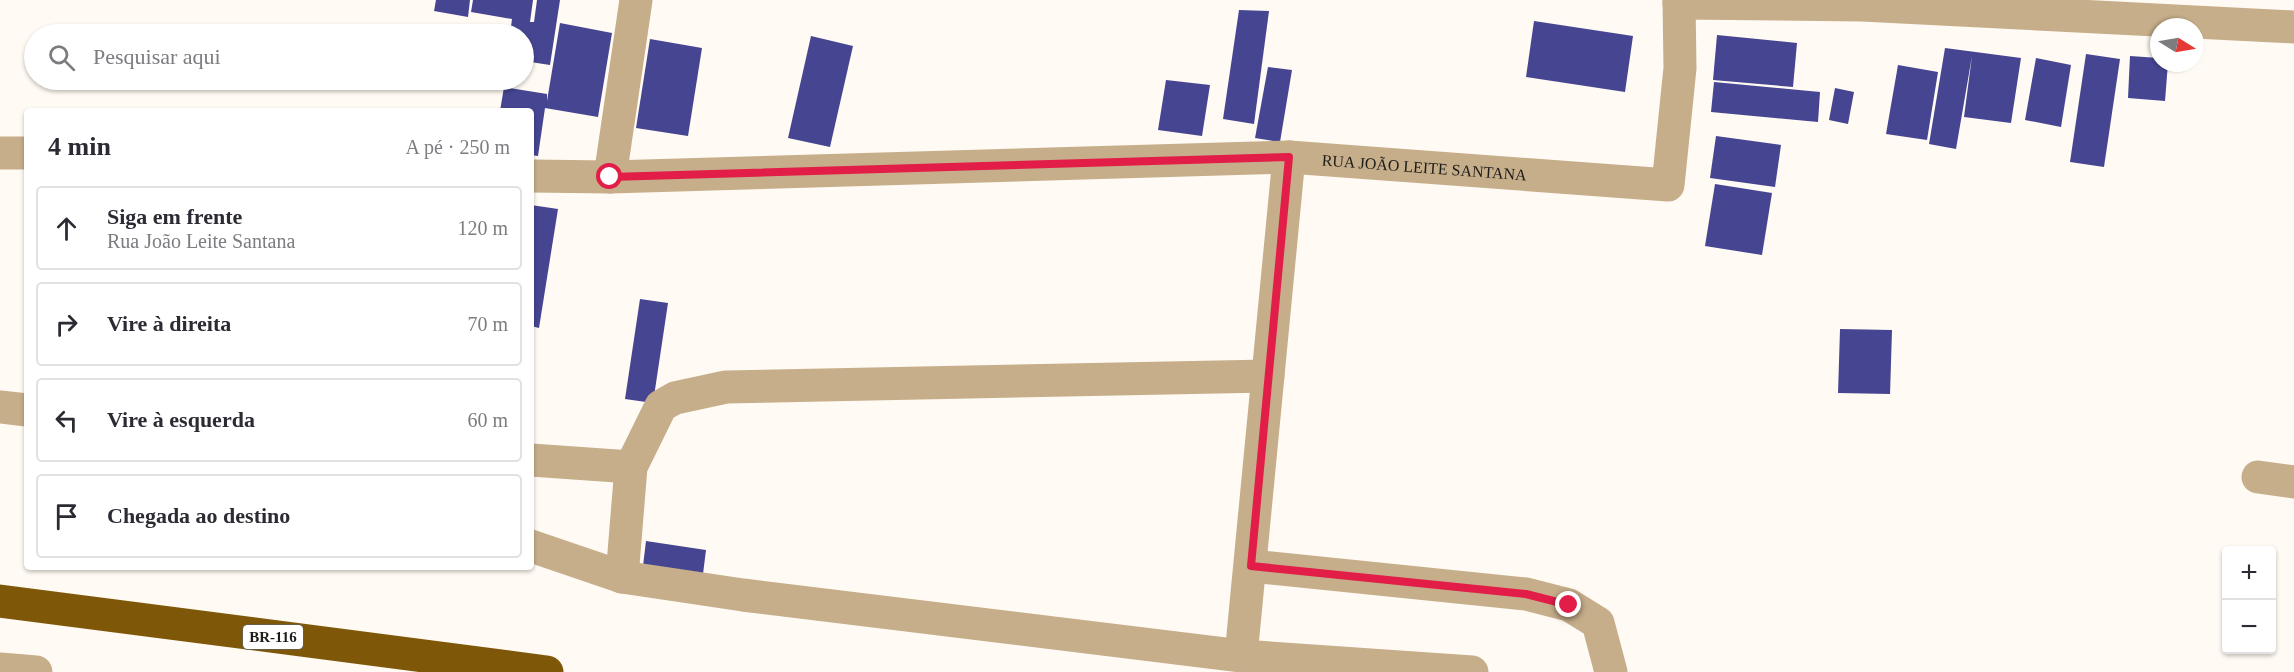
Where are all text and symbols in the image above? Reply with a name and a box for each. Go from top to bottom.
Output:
north arrow [2150,18,2204,72]
search box [24,24,534,90]
icon: search [45,41,78,74]
text: Pesquisar aqui [93,44,221,69]
text: 4 min [48,132,111,161]
text: A pé · 250 m [406,136,510,158]
street label: RUA JOÃO LEITE SANTANA [1321,151,1528,184]
route start [596,163,622,189]
text: Siga em frente [107,204,242,229]
icon: ahead [50,212,83,245]
text: 120 m [457,217,508,239]
text: Rua João Leite Santana [107,230,295,252]
icon: right [50,308,83,341]
text: Vire à direita [107,311,231,336]
text: 70 m [467,313,508,335]
icon: left [50,404,83,437]
text: Vire à esquerda [107,407,255,432]
text: 60 m [467,409,508,431]
icon: arrive [50,500,83,533]
text: Chegada ao destino [107,503,290,528]
map controls [2222,546,2276,654]
button: + [2222,546,2276,600]
route end [1555,591,1581,617]
button: − [2222,600,2276,654]
road number: BR-116 [243,625,303,649]

